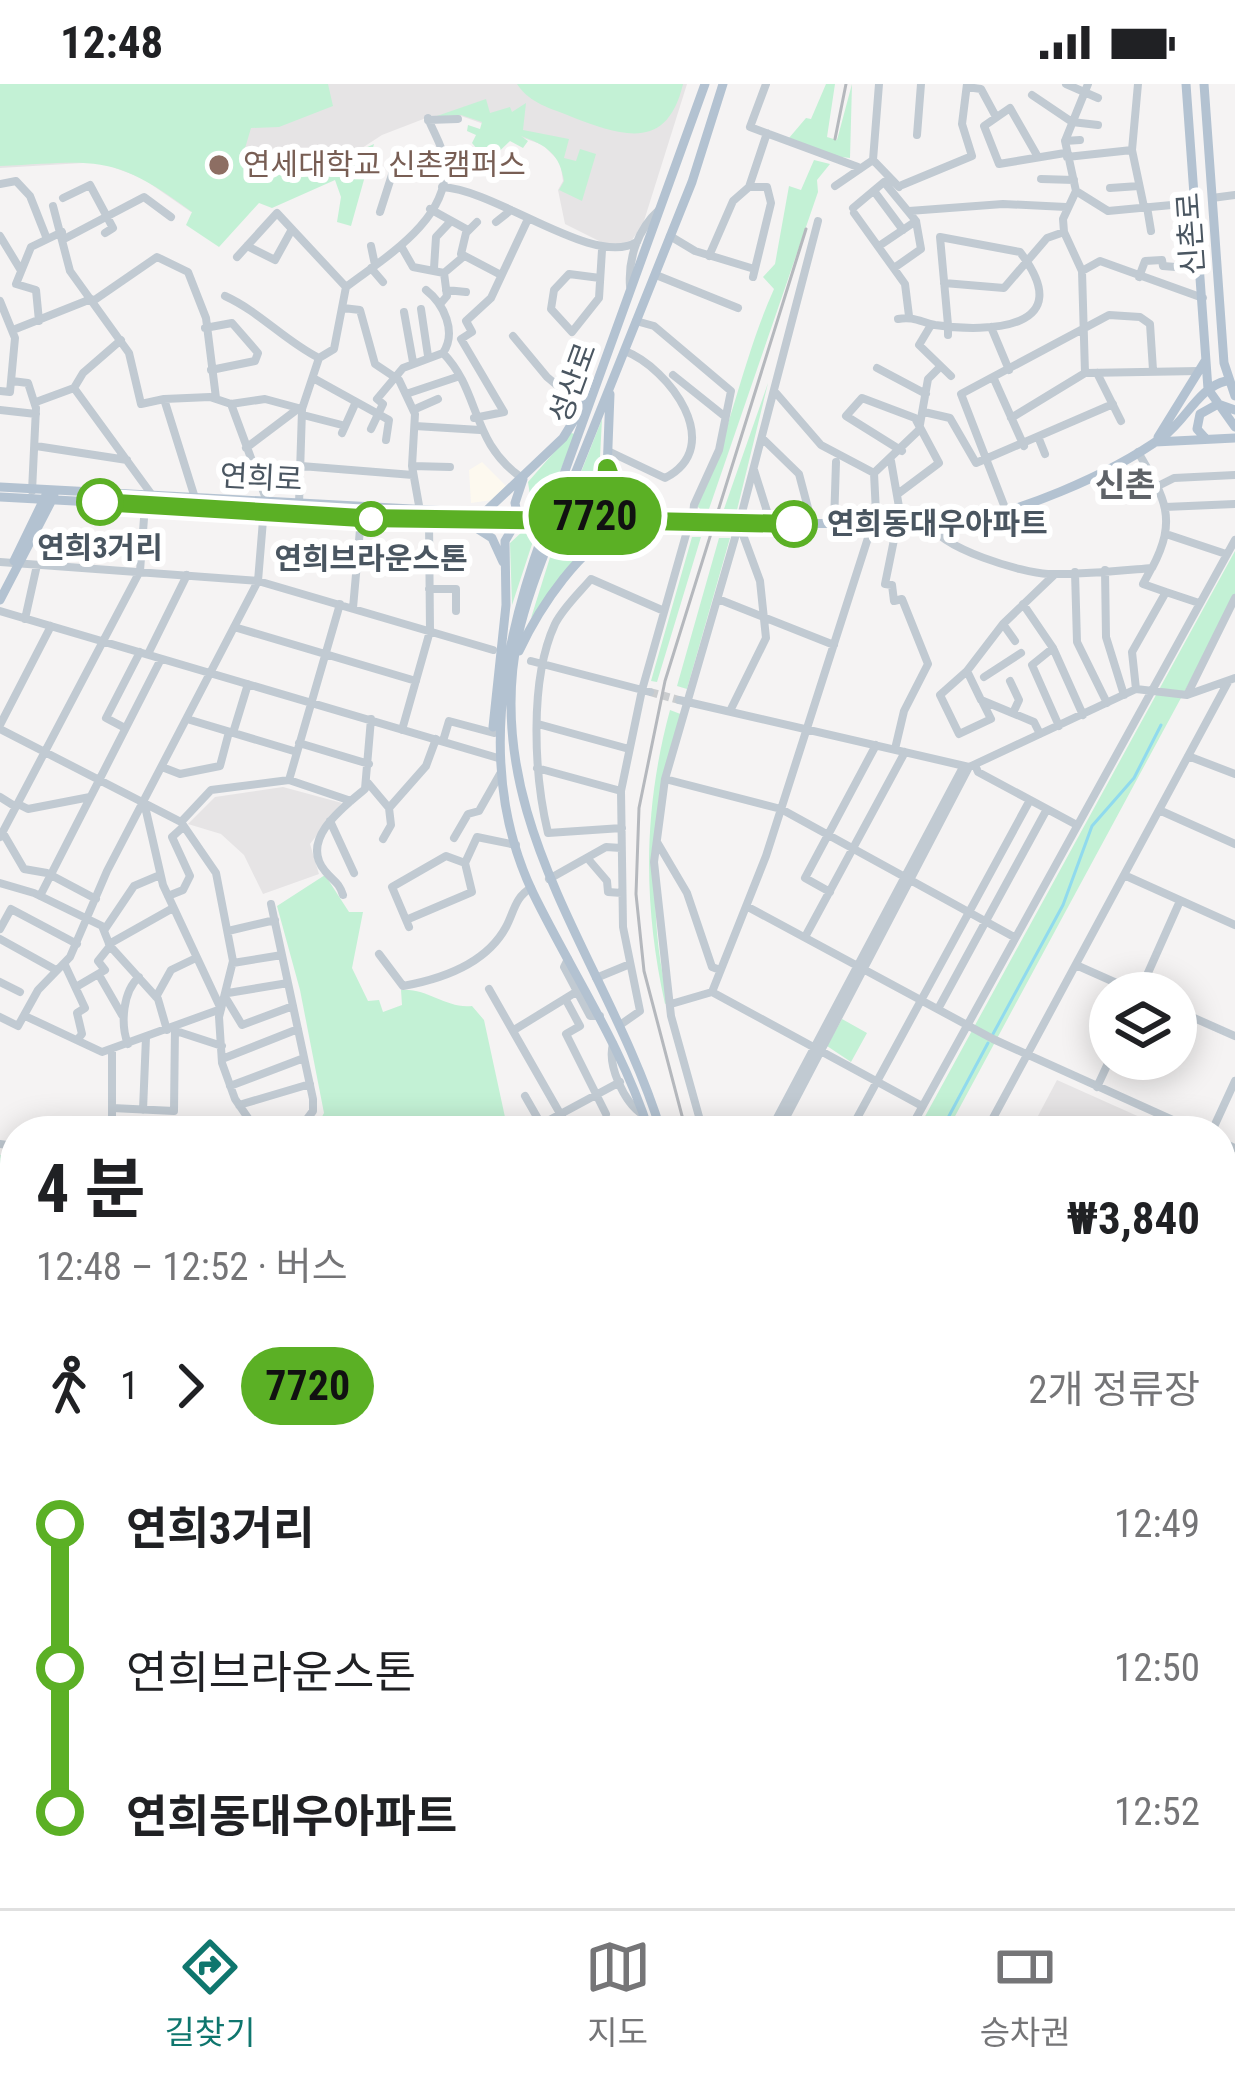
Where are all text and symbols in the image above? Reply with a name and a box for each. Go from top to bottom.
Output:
text: 12:48 [60,16,163,69]
place label: 연세대학교 신촌캠퍼스 [243,147,526,182]
marker: 연세대학교 신촌캠퍼스 [206,152,232,178]
street label: 신촌로 [1170,192,1211,277]
street label: 성산로 [542,338,603,428]
street label: 연희로 [219,458,303,497]
district label: 신촌 [1095,465,1155,504]
line badge: 7720 [511,477,679,555]
marker: 연희3거리 [78,480,122,524]
text: 7720 [553,491,637,540]
marker: 연희동대우아파트 [772,502,816,546]
marker: 연희브라운스톤 [355,503,387,535]
place label: 연희동대우아파트 [827,506,1048,541]
place label: 연희3거리 [37,530,163,565]
place label: 연희브라운스톤 [274,541,468,576]
map controls [1089,972,1197,1080]
button: layers [1089,972,1197,1080]
text: 4 분 [36,1151,145,1228]
text: ₩3,840 [1066,1192,1200,1245]
text: 12:48 – 12:52 · 버스 [36,1244,348,1290]
icon: walk [36,1353,102,1419]
icon: forward [157,1353,223,1419]
text: 7720 [265,1361,350,1410]
text: 1 [120,1363,139,1409]
text: 2개 정류장 [1028,1367,1200,1413]
text: 12:49 [1114,1501,1200,1547]
text: 연희3거리 [126,1502,314,1555]
text: 12:50 [1114,1645,1200,1691]
text: 연희브라운스톤 [126,1646,416,1699]
text: 12:52 [1114,1789,1200,1835]
text: 연희동대우아파트 [126,1790,457,1843]
tab: 길찾기 [164,1934,256,2054]
tab: 지도 [585,1934,651,2054]
tab: 승차권 [979,1934,1071,2054]

